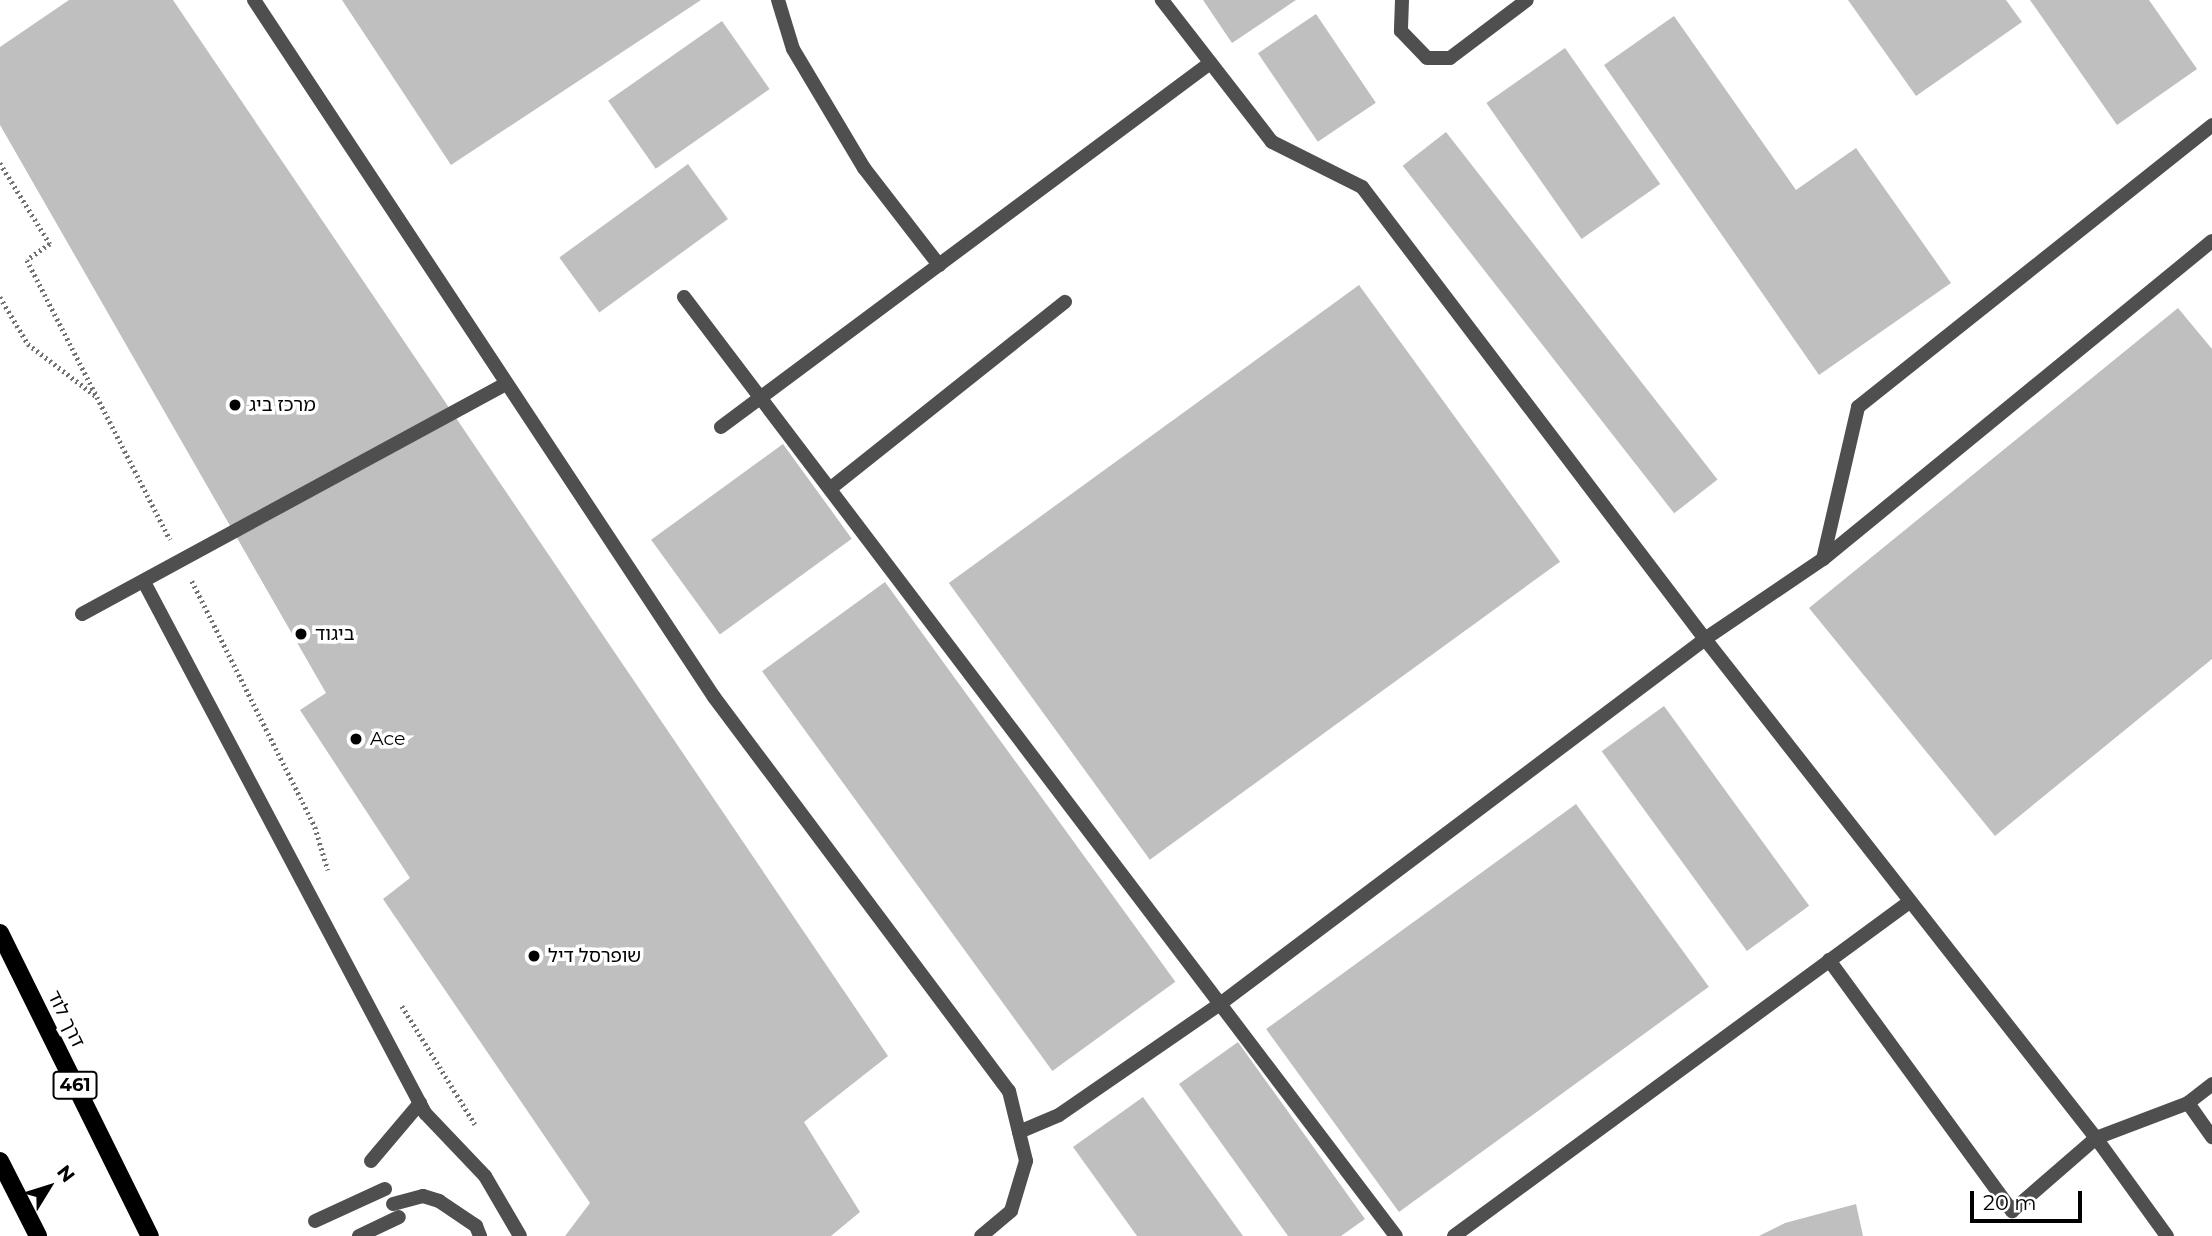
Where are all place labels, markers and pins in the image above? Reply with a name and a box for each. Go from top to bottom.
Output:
place label: מרכז ביג [249,394,316,416]
marker: מרכז ביג [227,397,243,413]
place label: ביגוד [315,623,355,645]
marker: ביגוד [293,626,309,642]
place label: Ace [370,728,406,750]
marker: Ace [348,731,364,747]
place label: שופרסל דיל [548,945,641,967]
marker: שופרסל דיל [526,948,542,964]

